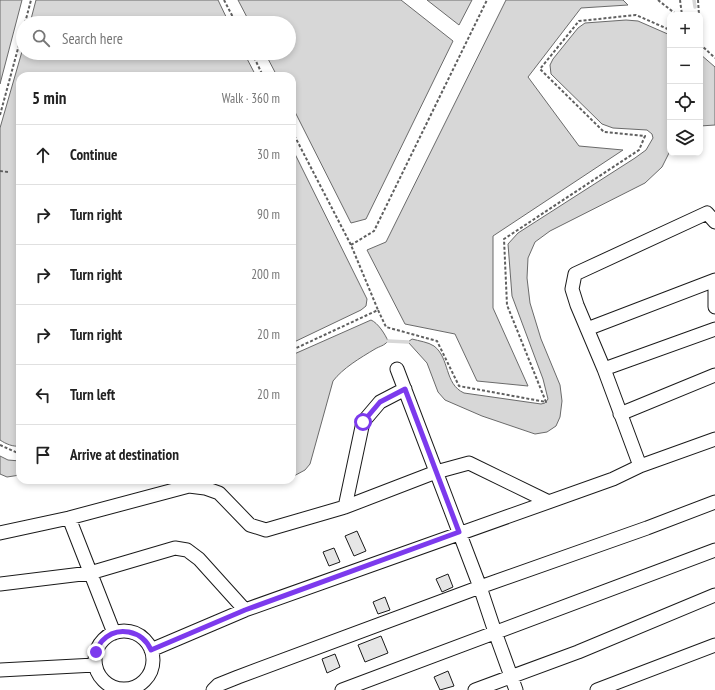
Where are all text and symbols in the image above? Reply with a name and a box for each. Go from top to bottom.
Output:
map controls [667,12,703,156]
button: + [667,12,703,48]
search box [16,16,296,60]
icon: search [30,27,52,49]
text: Search here [62,29,123,48]
button: − [667,48,703,84]
button: locate [667,84,703,120]
text: 5 min [32,87,66,109]
text: Walk · 360 m [222,90,280,107]
button: layers [667,120,703,156]
icon: ahead [32,144,54,166]
text: Continue [70,145,117,164]
text: 30 m [257,146,280,163]
icon: right [32,204,54,226]
text: Turn right [70,205,122,224]
text: 90 m [257,206,280,223]
icon: right [32,264,54,286]
text: Turn right [70,265,122,284]
text: 200 m [251,266,280,283]
icon: right [32,324,54,346]
text: Turn right [70,325,122,344]
text: 20 m [257,326,280,343]
icon: left [32,384,54,406]
text: Turn left [70,385,115,404]
text: 20 m [257,386,280,403]
route start [354,413,372,431]
icon: arrive [32,444,54,466]
text: Arrive at destination [70,445,179,464]
route end [87,643,105,661]

